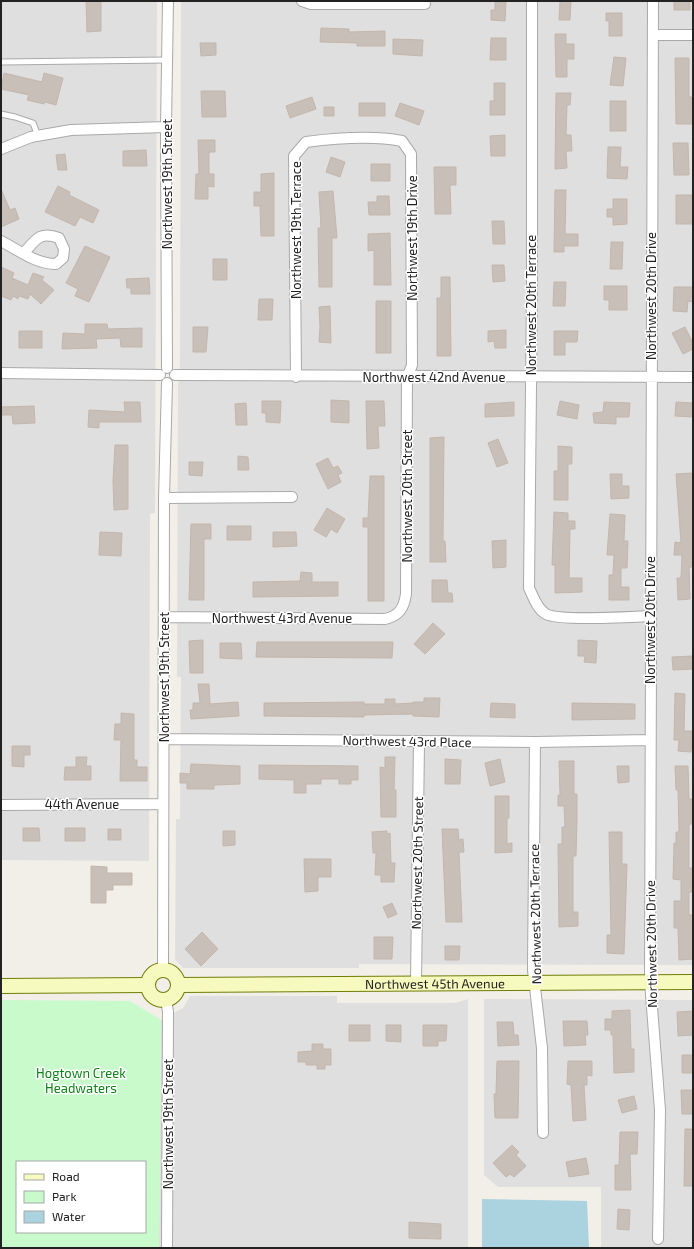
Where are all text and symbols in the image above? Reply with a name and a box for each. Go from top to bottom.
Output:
street label: Northwest 19th Street [159,119,175,249]
street label: Northwest 19th Terrace [288,161,304,299]
street label: Northwest 19th Drive [404,175,420,301]
street label: Northwest 20th Drive [643,232,659,360]
street label: Northwest 20th Terrace [523,235,539,375]
street label: Northwest 42nd Avenue [363,369,505,385]
street label: Northwest 20th Street [399,429,415,563]
street label: Northwest 20th Drive [642,556,658,684]
street label: Northwest 43rd Avenue [212,610,352,626]
street label: Northwest 19th Street [156,612,172,742]
street label: Northwest 43rd Place [342,732,472,750]
street label: 44th Avenue [45,796,119,812]
street label: Northwest 20th Street [408,796,426,930]
street label: Northwest 20th Terrace [526,844,544,984]
street label: Northwest 20th Drive [642,880,660,1008]
street label: Northwest 45th Avenue [365,975,505,992]
street label: Northwest 19th Street [160,1059,176,1189]
park label: Hogtown Creek Headwaters [36,1065,126,1096]
legend [16,1161,146,1233]
text: Road [52,1169,80,1183]
text: Park [52,1189,77,1203]
text: Water [52,1209,86,1223]

